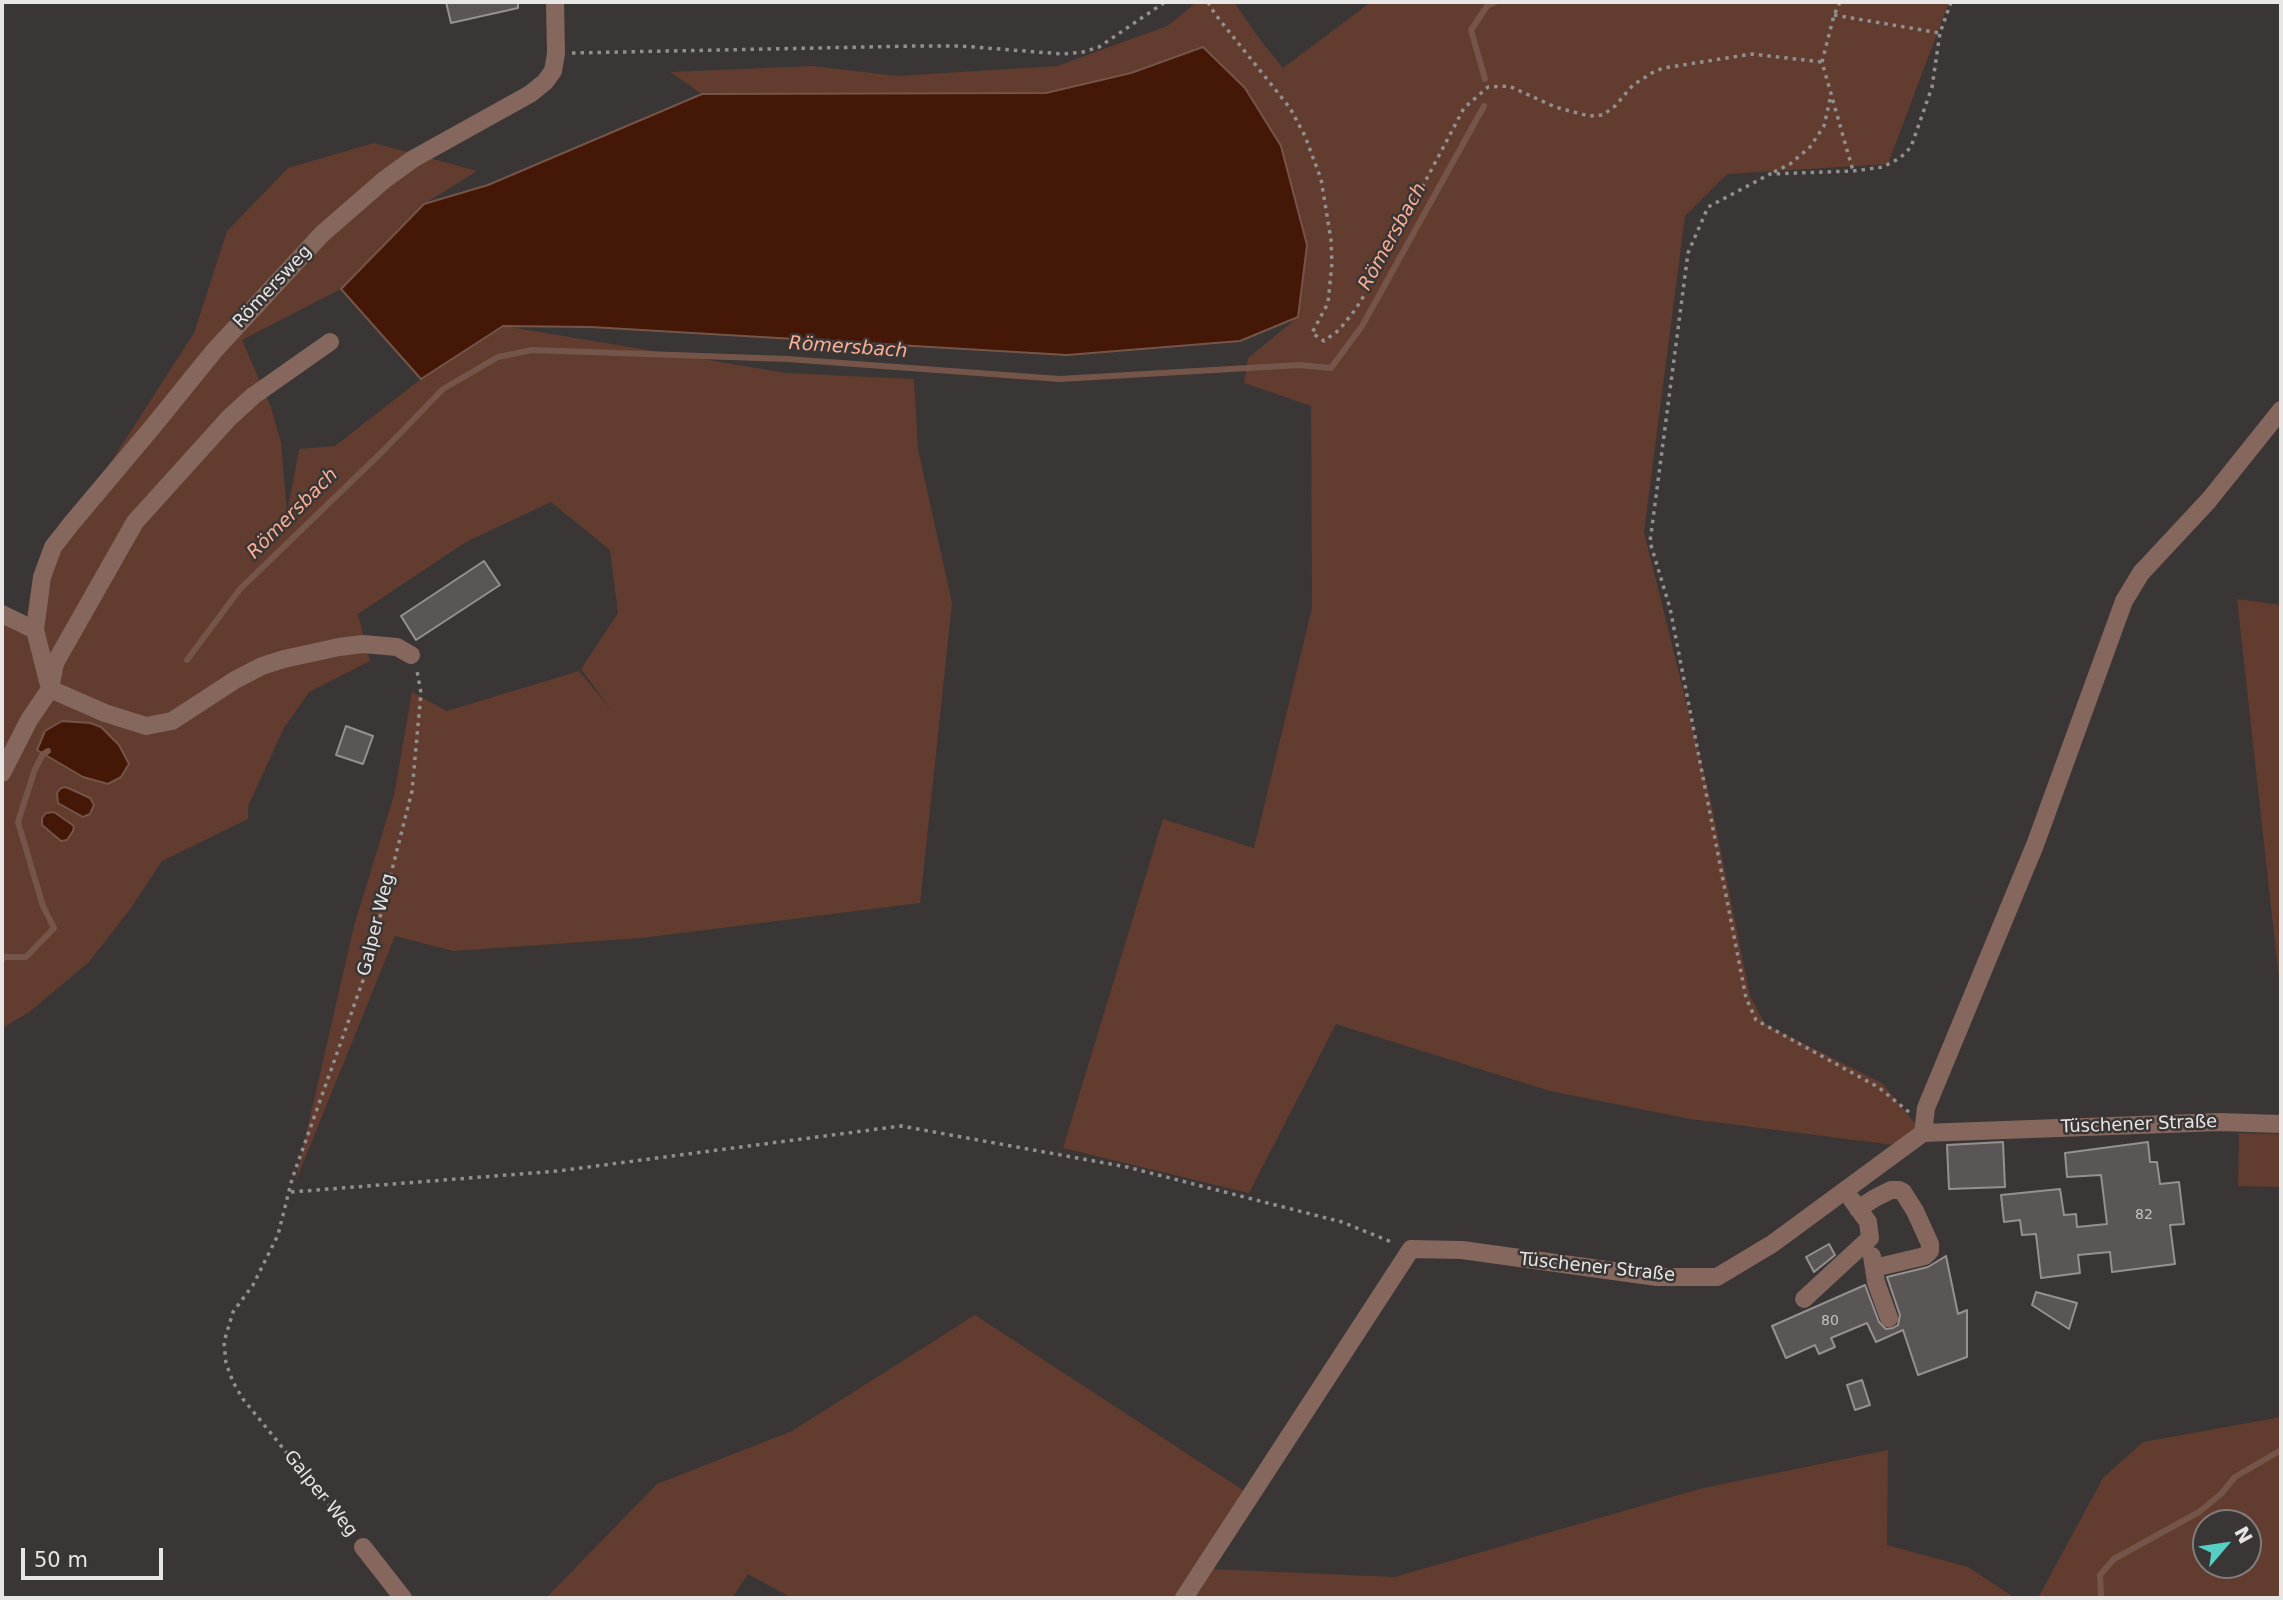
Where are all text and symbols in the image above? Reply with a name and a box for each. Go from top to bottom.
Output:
water label: Römersbach [1354,179,1432,295]
street label: Römersweg [229,241,317,333]
water label: Römersbach [788,332,908,364]
water label: Römersbach [243,464,343,564]
street label: Galper Weg [354,872,400,978]
street label: Tüschener Straße [2060,1111,2218,1139]
house number: 82 [2135,1207,2153,1223]
street label: Tüschener Straße [1518,1249,1676,1287]
house number: 80 [1821,1313,1839,1329]
street label: Galper Weg [279,1446,361,1542]
north arrow [2192,1509,2262,1579]
text: N [2230,1522,2257,1547]
scale bar [24,1534,166,1578]
text: 50 m [34,1548,88,1572]

